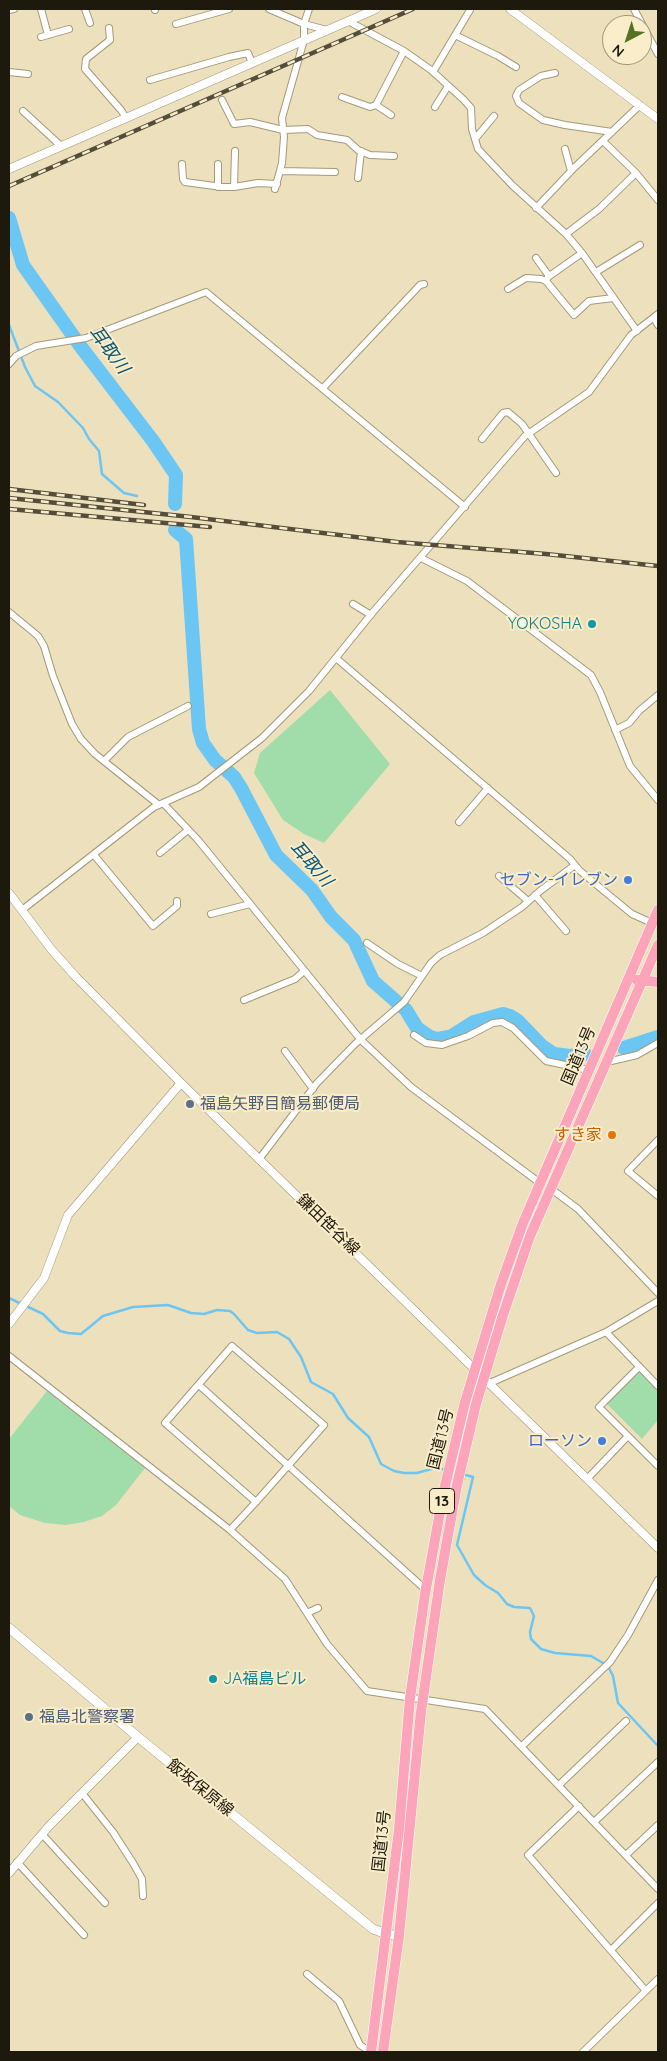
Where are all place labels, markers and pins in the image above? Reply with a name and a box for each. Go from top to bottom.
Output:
place label: YOKOSHA [508,614,582,634]
marker: YOKOSHA [586,618,598,630]
place label: セブン-イレブン [500,870,618,890]
marker: セブン-イレブン [622,874,634,886]
place label: 福島矢野目簡易郵便局 [200,1094,360,1114]
marker: 福島矢野目簡易郵便局 [184,1098,196,1110]
place label: すき家 [554,1125,602,1145]
marker: すき家 [606,1129,618,1141]
place label: ローソン [528,1431,592,1451]
marker: ローソン [596,1435,608,1447]
place label: JA福島ビル [223,1669,306,1689]
marker: JA福島ビル [207,1673,219,1685]
place label: 福島北警察署 [39,1707,135,1727]
marker: 福島北警察署 [23,1711,35,1723]

